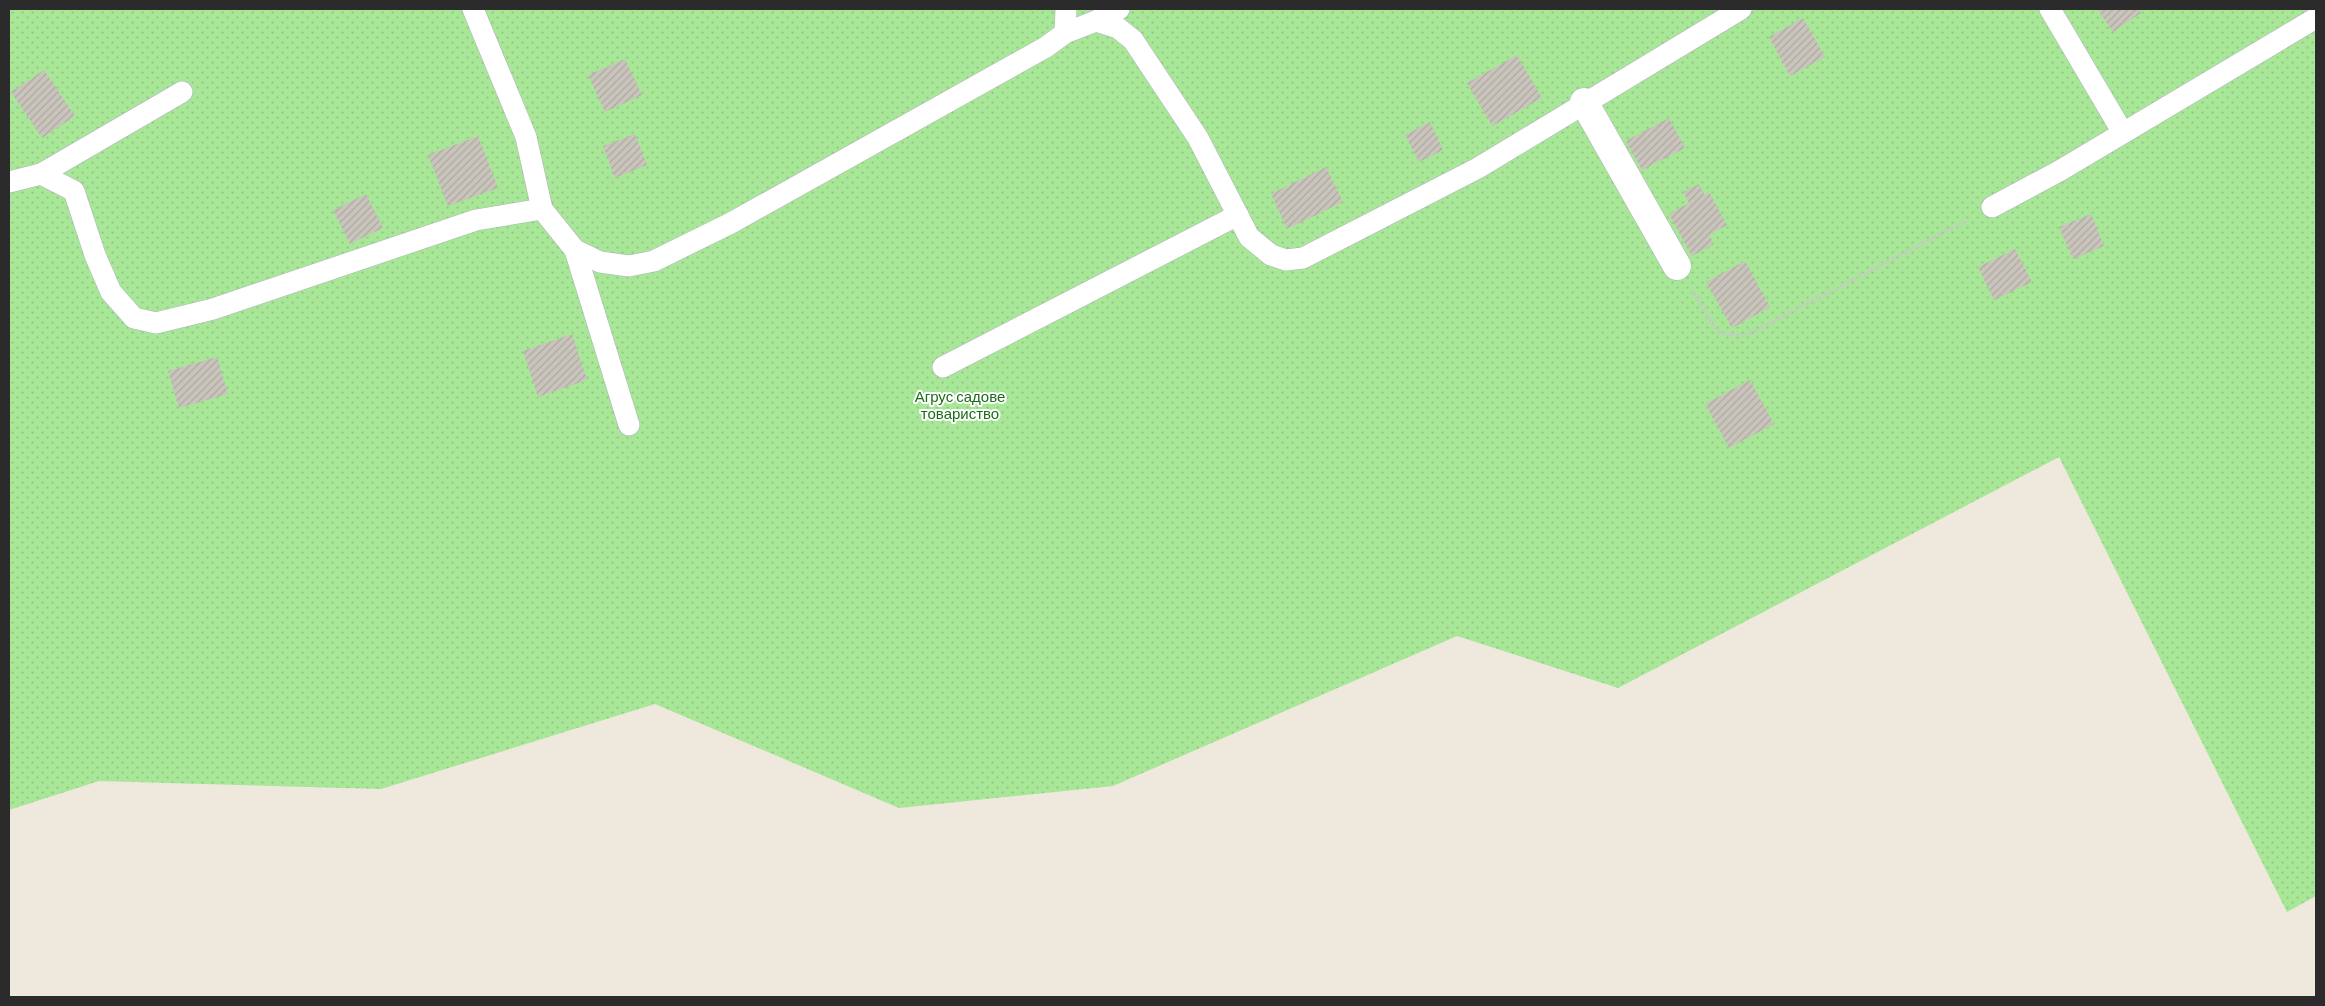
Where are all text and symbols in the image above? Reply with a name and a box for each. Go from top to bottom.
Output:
park label: Агрус садове товариство [915,387,1005,422]

